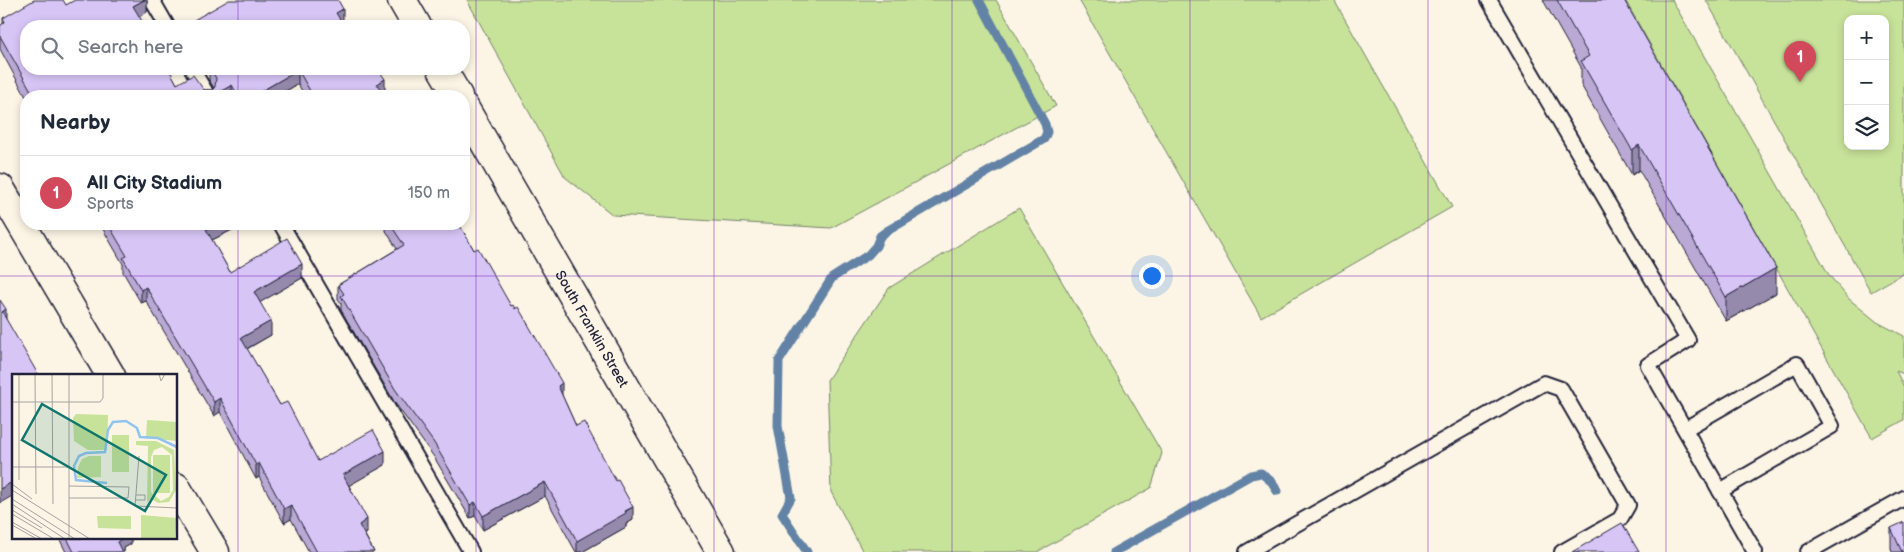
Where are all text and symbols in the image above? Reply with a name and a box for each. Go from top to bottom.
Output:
map controls [1844,15,1889,150]
button: + [1844,15,1889,60]
search box [20,20,470,75]
icon: search [38,34,66,62]
text: Search here [78,36,183,59]
pin: 1 [1784,41,1816,82]
button: − [1844,60,1889,105]
button: layers [1844,105,1889,150]
text: Nearby [40,110,110,135]
text: All City Stadium [87,172,222,195]
text: 1 [53,184,59,203]
text: 150 m [408,184,450,203]
text: Sports [87,195,134,214]
your location [1139,263,1165,289]
street label: South Franklin Street [552,267,633,391]
inset map [12,374,178,540]

